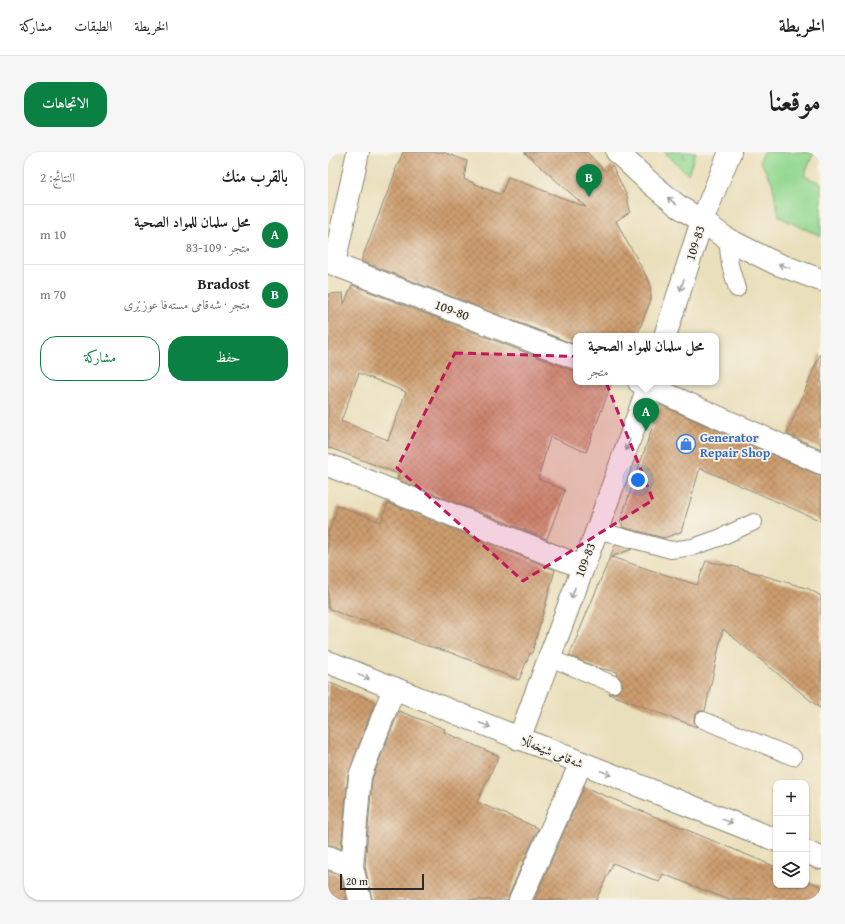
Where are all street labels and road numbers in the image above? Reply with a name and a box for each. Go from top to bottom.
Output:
street label: 109-83 [680,223,710,263]
street label: 109-80 [432,295,472,325]
street label: 109-83 [570,540,600,580]
street label: شەقامی شێخەڵڵا [518,731,586,773]

